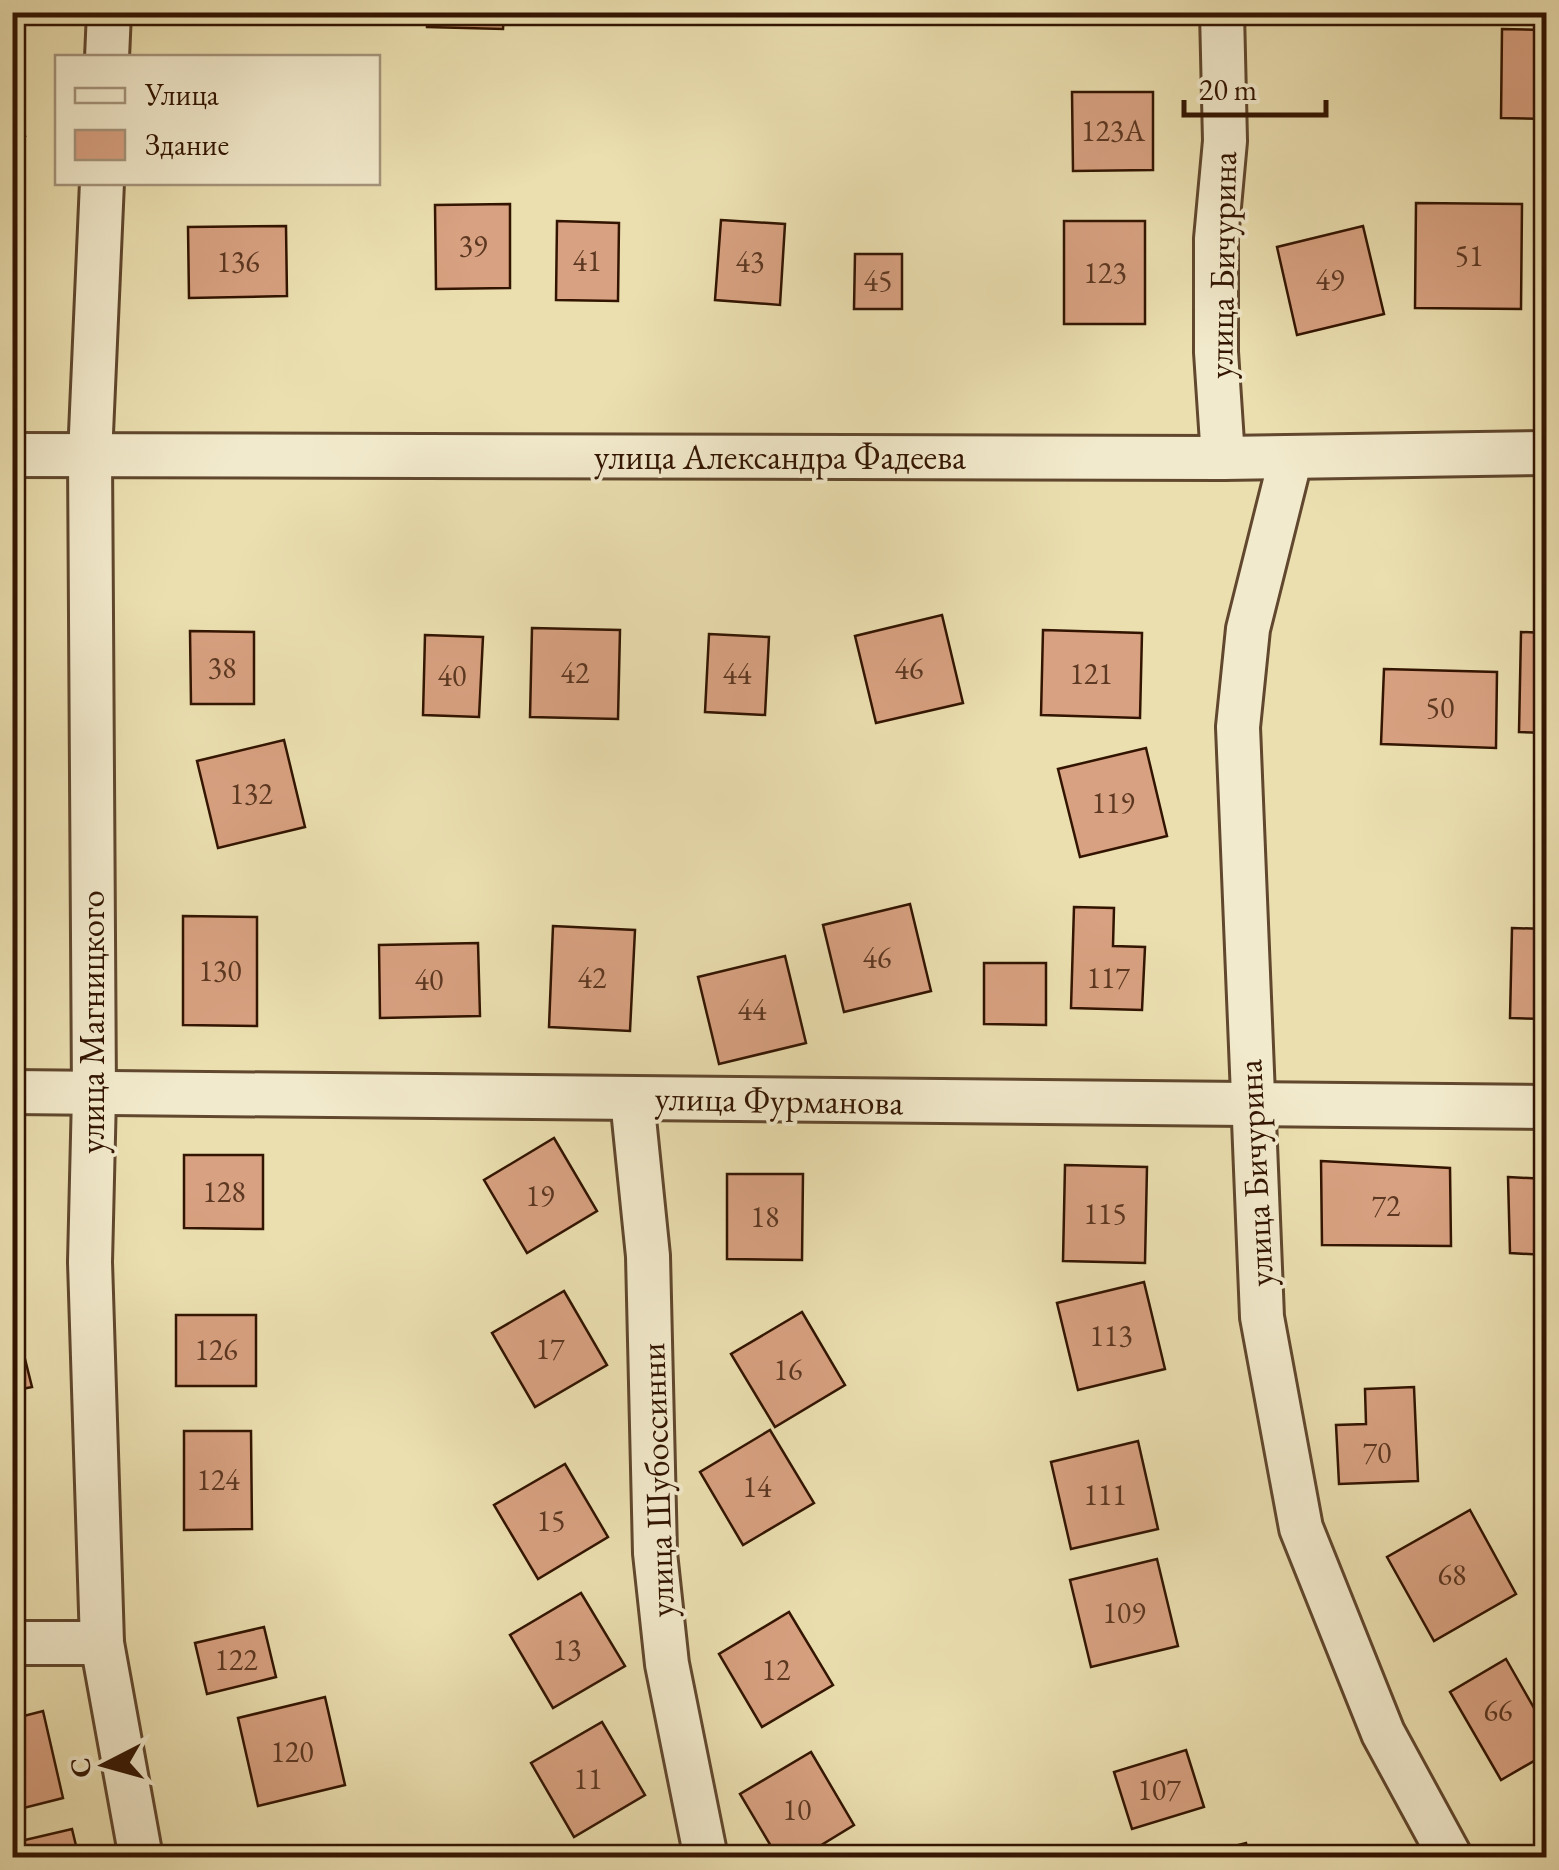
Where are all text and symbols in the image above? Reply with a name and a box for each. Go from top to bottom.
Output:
legend [55,55,380,185]
scale bar [1184,55,1326,117]
text: 20 m [1199,70,1257,109]
text: Улица [144,75,219,114]
house number: 123А [1081,111,1145,150]
text: Здание [145,125,229,164]
street label: улица Бичурина [1197,151,1247,379]
house number: 39 [459,226,487,265]
house number: 51 [1455,236,1483,275]
house number: 41 [573,241,601,280]
house number: 136 [216,242,260,281]
house number: 43 [736,242,764,281]
house number: 123 [1083,253,1127,292]
house number: 49 [1316,260,1344,299]
house number: 45 [864,261,892,300]
street label: улица Александра Фадеева [594,434,966,480]
house number: 38 [208,648,236,687]
house number: 46 [895,649,923,688]
house number: 42 [561,653,590,692]
house number: 44 [723,654,752,693]
house number: 121 [1069,654,1113,693]
house number: 40 [438,656,466,695]
house number: 50 [1426,688,1454,727]
house number: 132 [229,774,273,813]
house number: 119 [1091,783,1135,822]
street label: улица Магницкого [69,890,115,1154]
house number: 46 [863,938,891,977]
house number: 130 [198,951,242,990]
house number: 42 [578,958,607,997]
house number: 117 [1086,958,1130,997]
house number: 40 [415,960,443,999]
house number: 44 [738,990,767,1029]
street label: улица Бичурина [1226,1058,1284,1288]
street label: улица Фурманова [654,1075,904,1125]
house number: 128 [202,1172,246,1211]
house number: 19 [526,1176,554,1215]
house number: 72 [1372,1186,1401,1225]
house number: 115 [1083,1194,1127,1233]
house number: 18 [751,1197,779,1236]
house number: 113 [1089,1316,1133,1355]
house number: 17 [536,1329,565,1368]
house number: 126 [194,1330,238,1369]
street label: улица Шубоссинни [629,1342,685,1618]
house number: 16 [774,1350,802,1389]
house number: 70 [1363,1433,1391,1472]
house number: 124 [196,1460,240,1499]
house number: 14 [743,1467,772,1506]
house number: 111 [1083,1475,1127,1514]
house number: 15 [537,1501,565,1540]
house number: 68 [1438,1555,1466,1594]
house number: 109 [1102,1593,1146,1632]
house number: 13 [553,1630,581,1669]
house number: 122 [214,1640,258,1679]
house number: 12 [762,1650,791,1689]
house number: 66 [1484,1691,1512,1730]
north arrow [55,1715,155,1815]
house number: 120 [270,1732,314,1771]
text: С [61,1756,99,1779]
house number: 11 [574,1759,602,1798]
house number: 107 [1137,1770,1181,1809]
house number: 10 [783,1790,811,1829]

